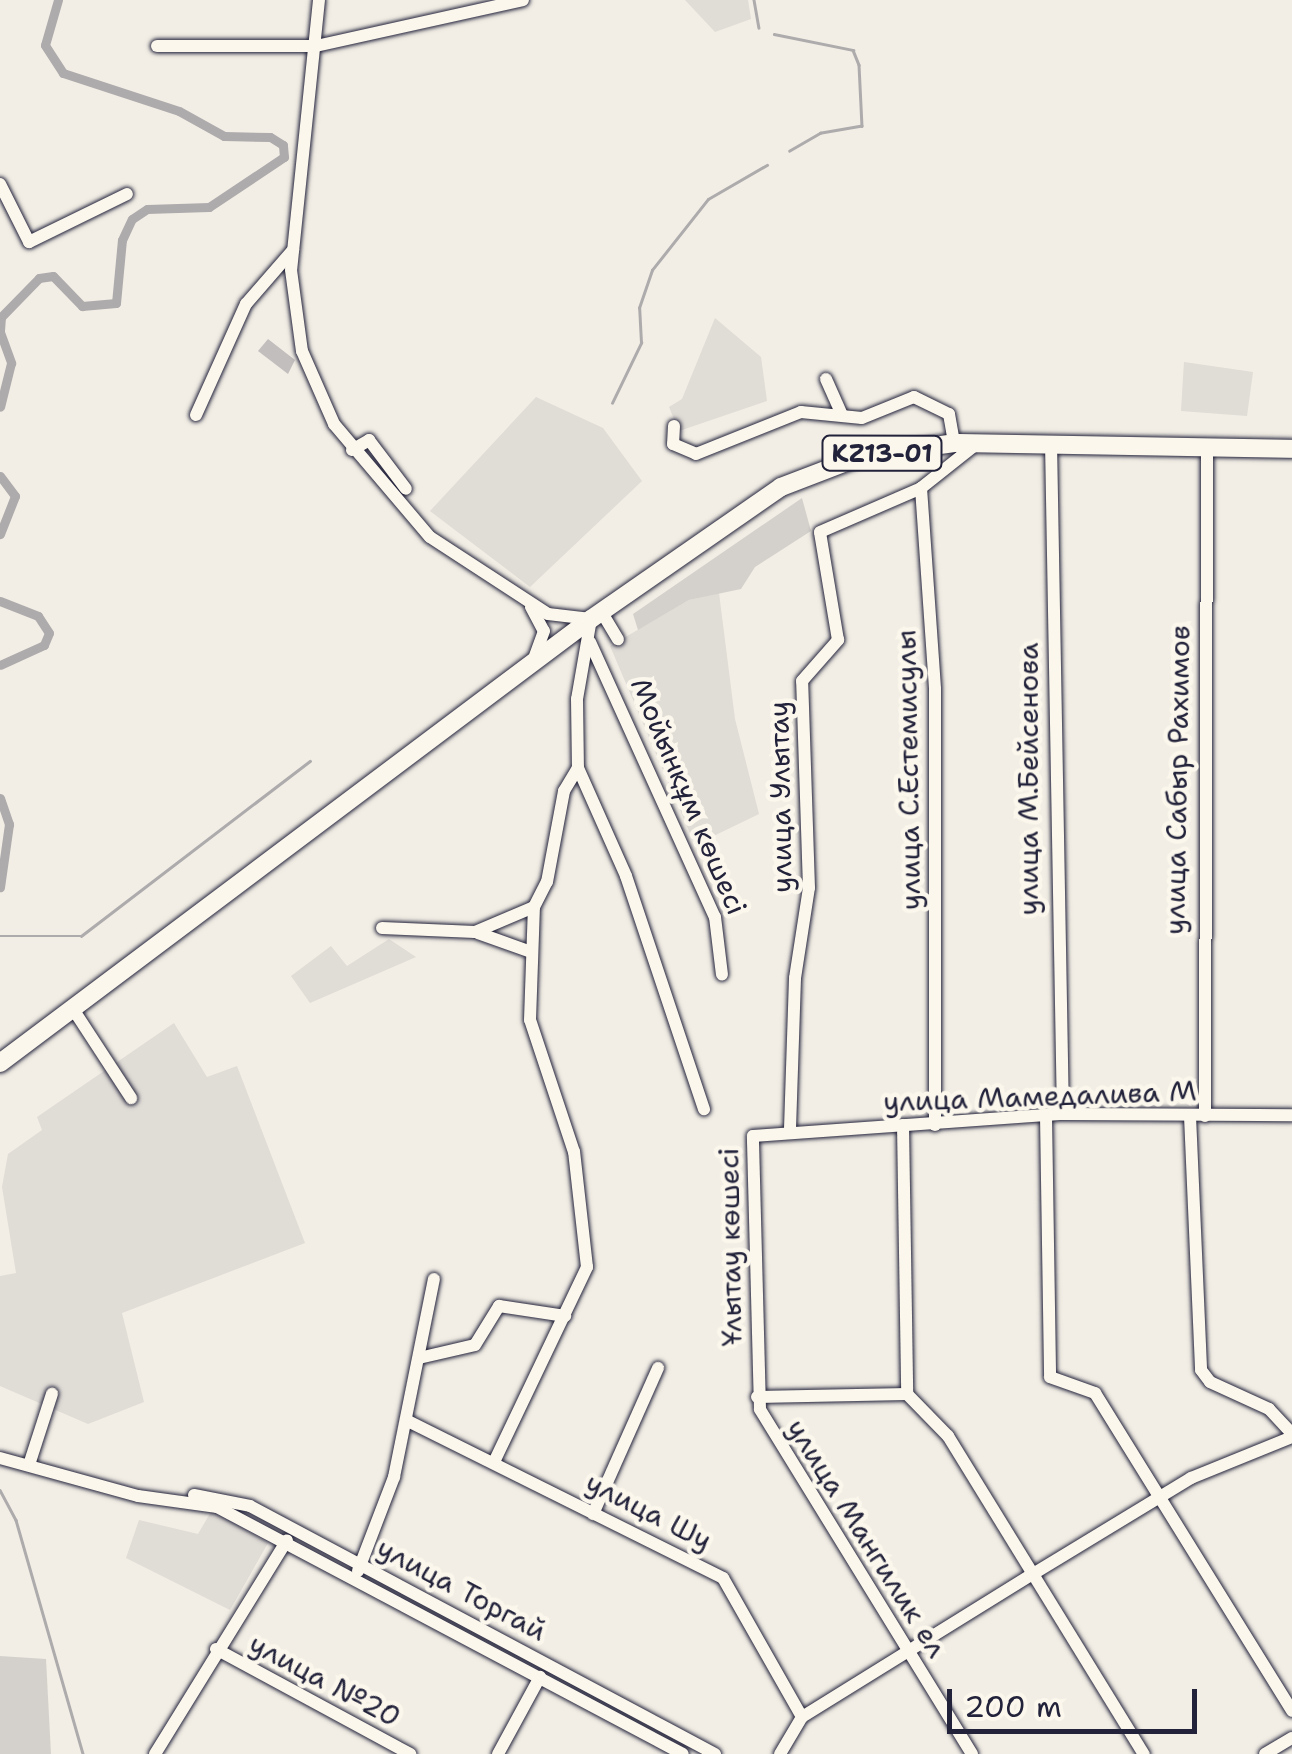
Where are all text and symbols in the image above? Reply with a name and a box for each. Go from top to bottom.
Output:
road number: KZ13-01 [820,433,944,473]
street label: улица Сабыр Рахимов [1158,625,1196,935]
street label: улица С.Естемисулы [889,629,927,911]
street label: улица М.Бейсенова [1011,643,1045,915]
street label: Мойынқұм көшесі [624,673,754,919]
street label: улица Улытау [762,701,798,893]
street label: улица Мамедалива М [883,1074,1197,1118]
street label: Ұлытау көшесі [711,1147,749,1347]
street label: улица Мангилик ел [780,1413,954,1663]
street label: улица Шу [580,1465,718,1557]
street label: улица Торгай [372,1530,552,1648]
street label: улица №20 [244,1626,406,1734]
scale bar [952,1669,1202,1731]
text: 200 m [964,1686,1062,1727]

